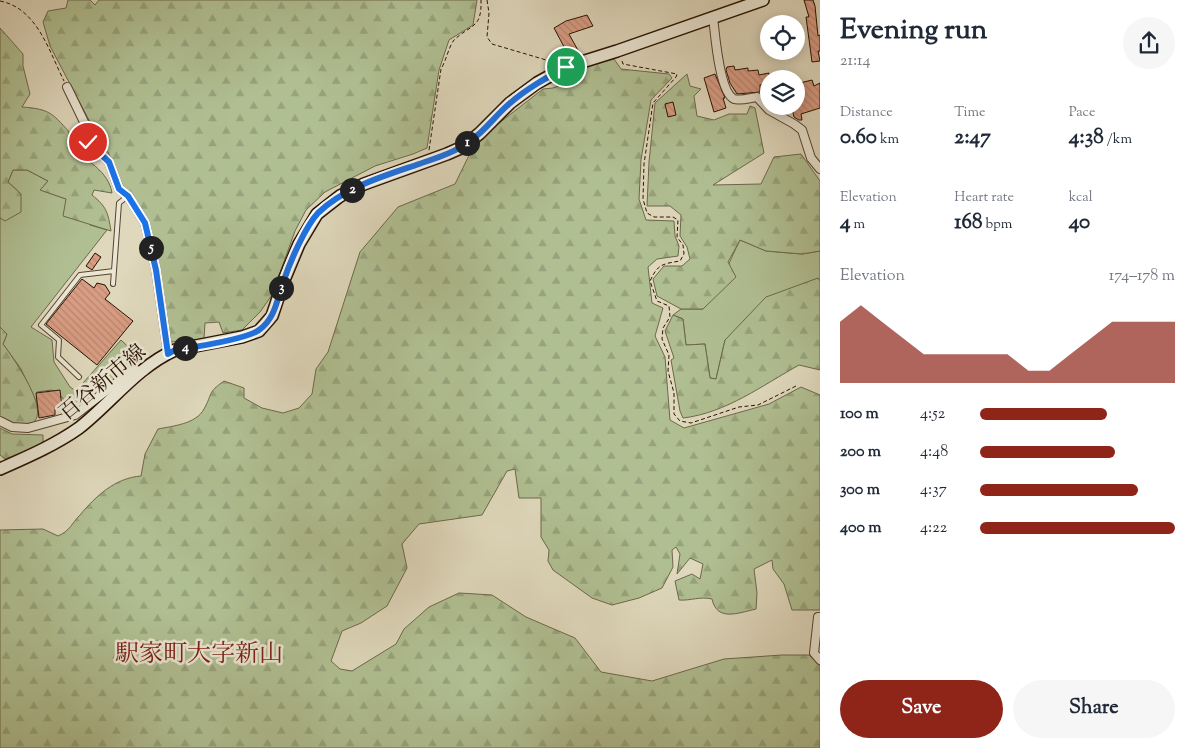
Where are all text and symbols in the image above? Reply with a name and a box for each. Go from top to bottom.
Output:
text: Evening run [840,11,987,51]
map controls [760,15,805,115]
button: locate [760,15,805,60]
button: share [1123,17,1175,69]
pin [545,46,587,88]
text: 21:14 [840,50,871,73]
icon: arrive [552,53,580,81]
button: layers [760,70,805,115]
text: Distance [840,103,893,123]
text: Time [954,103,985,123]
text: Pace [1069,103,1095,123]
pin [67,121,109,163]
text: 0.60 [840,123,877,153]
text: 2:47 [954,123,991,153]
text: 4:38 [1069,123,1104,153]
icon: check [74,128,102,156]
pin: 1 [454,130,480,156]
text: km [877,130,899,150]
text: /km [1104,130,1132,150]
text: 1 [465,133,470,153]
pin: 2 [340,178,364,202]
text: 2 [349,180,356,200]
text: Elevation [840,188,897,208]
text: Heart rate [954,188,1014,208]
text: kcal [1069,188,1093,208]
text: 4 [840,208,851,238]
text: 168 [954,208,982,238]
text: 40 [1069,208,1090,238]
text: m [851,215,865,235]
text: bpm [982,215,1012,235]
pin: 5 [138,236,164,260]
text: 5 [149,238,154,258]
text: Elevation [840,265,905,288]
text: 174–178 m [1109,265,1175,288]
pin: 3 [268,276,294,300]
text: 3 [279,278,284,298]
pin: 4 [172,336,198,360]
street label: 百谷新市線 [53,338,153,429]
text: 4 [182,338,189,358]
text: 100 m [840,403,879,426]
text: 4:52 [920,403,945,426]
text: 200 m [840,441,881,464]
text: 4:48 [920,441,948,464]
text: 300 m [840,479,880,502]
text: 4:37 [920,479,947,502]
text: 400 m [840,517,882,540]
text: 4:22 [920,517,947,540]
district label: 駅家町大字新山 [115,638,283,672]
button: Save [840,680,1003,738]
button: Share [1013,680,1175,738]

